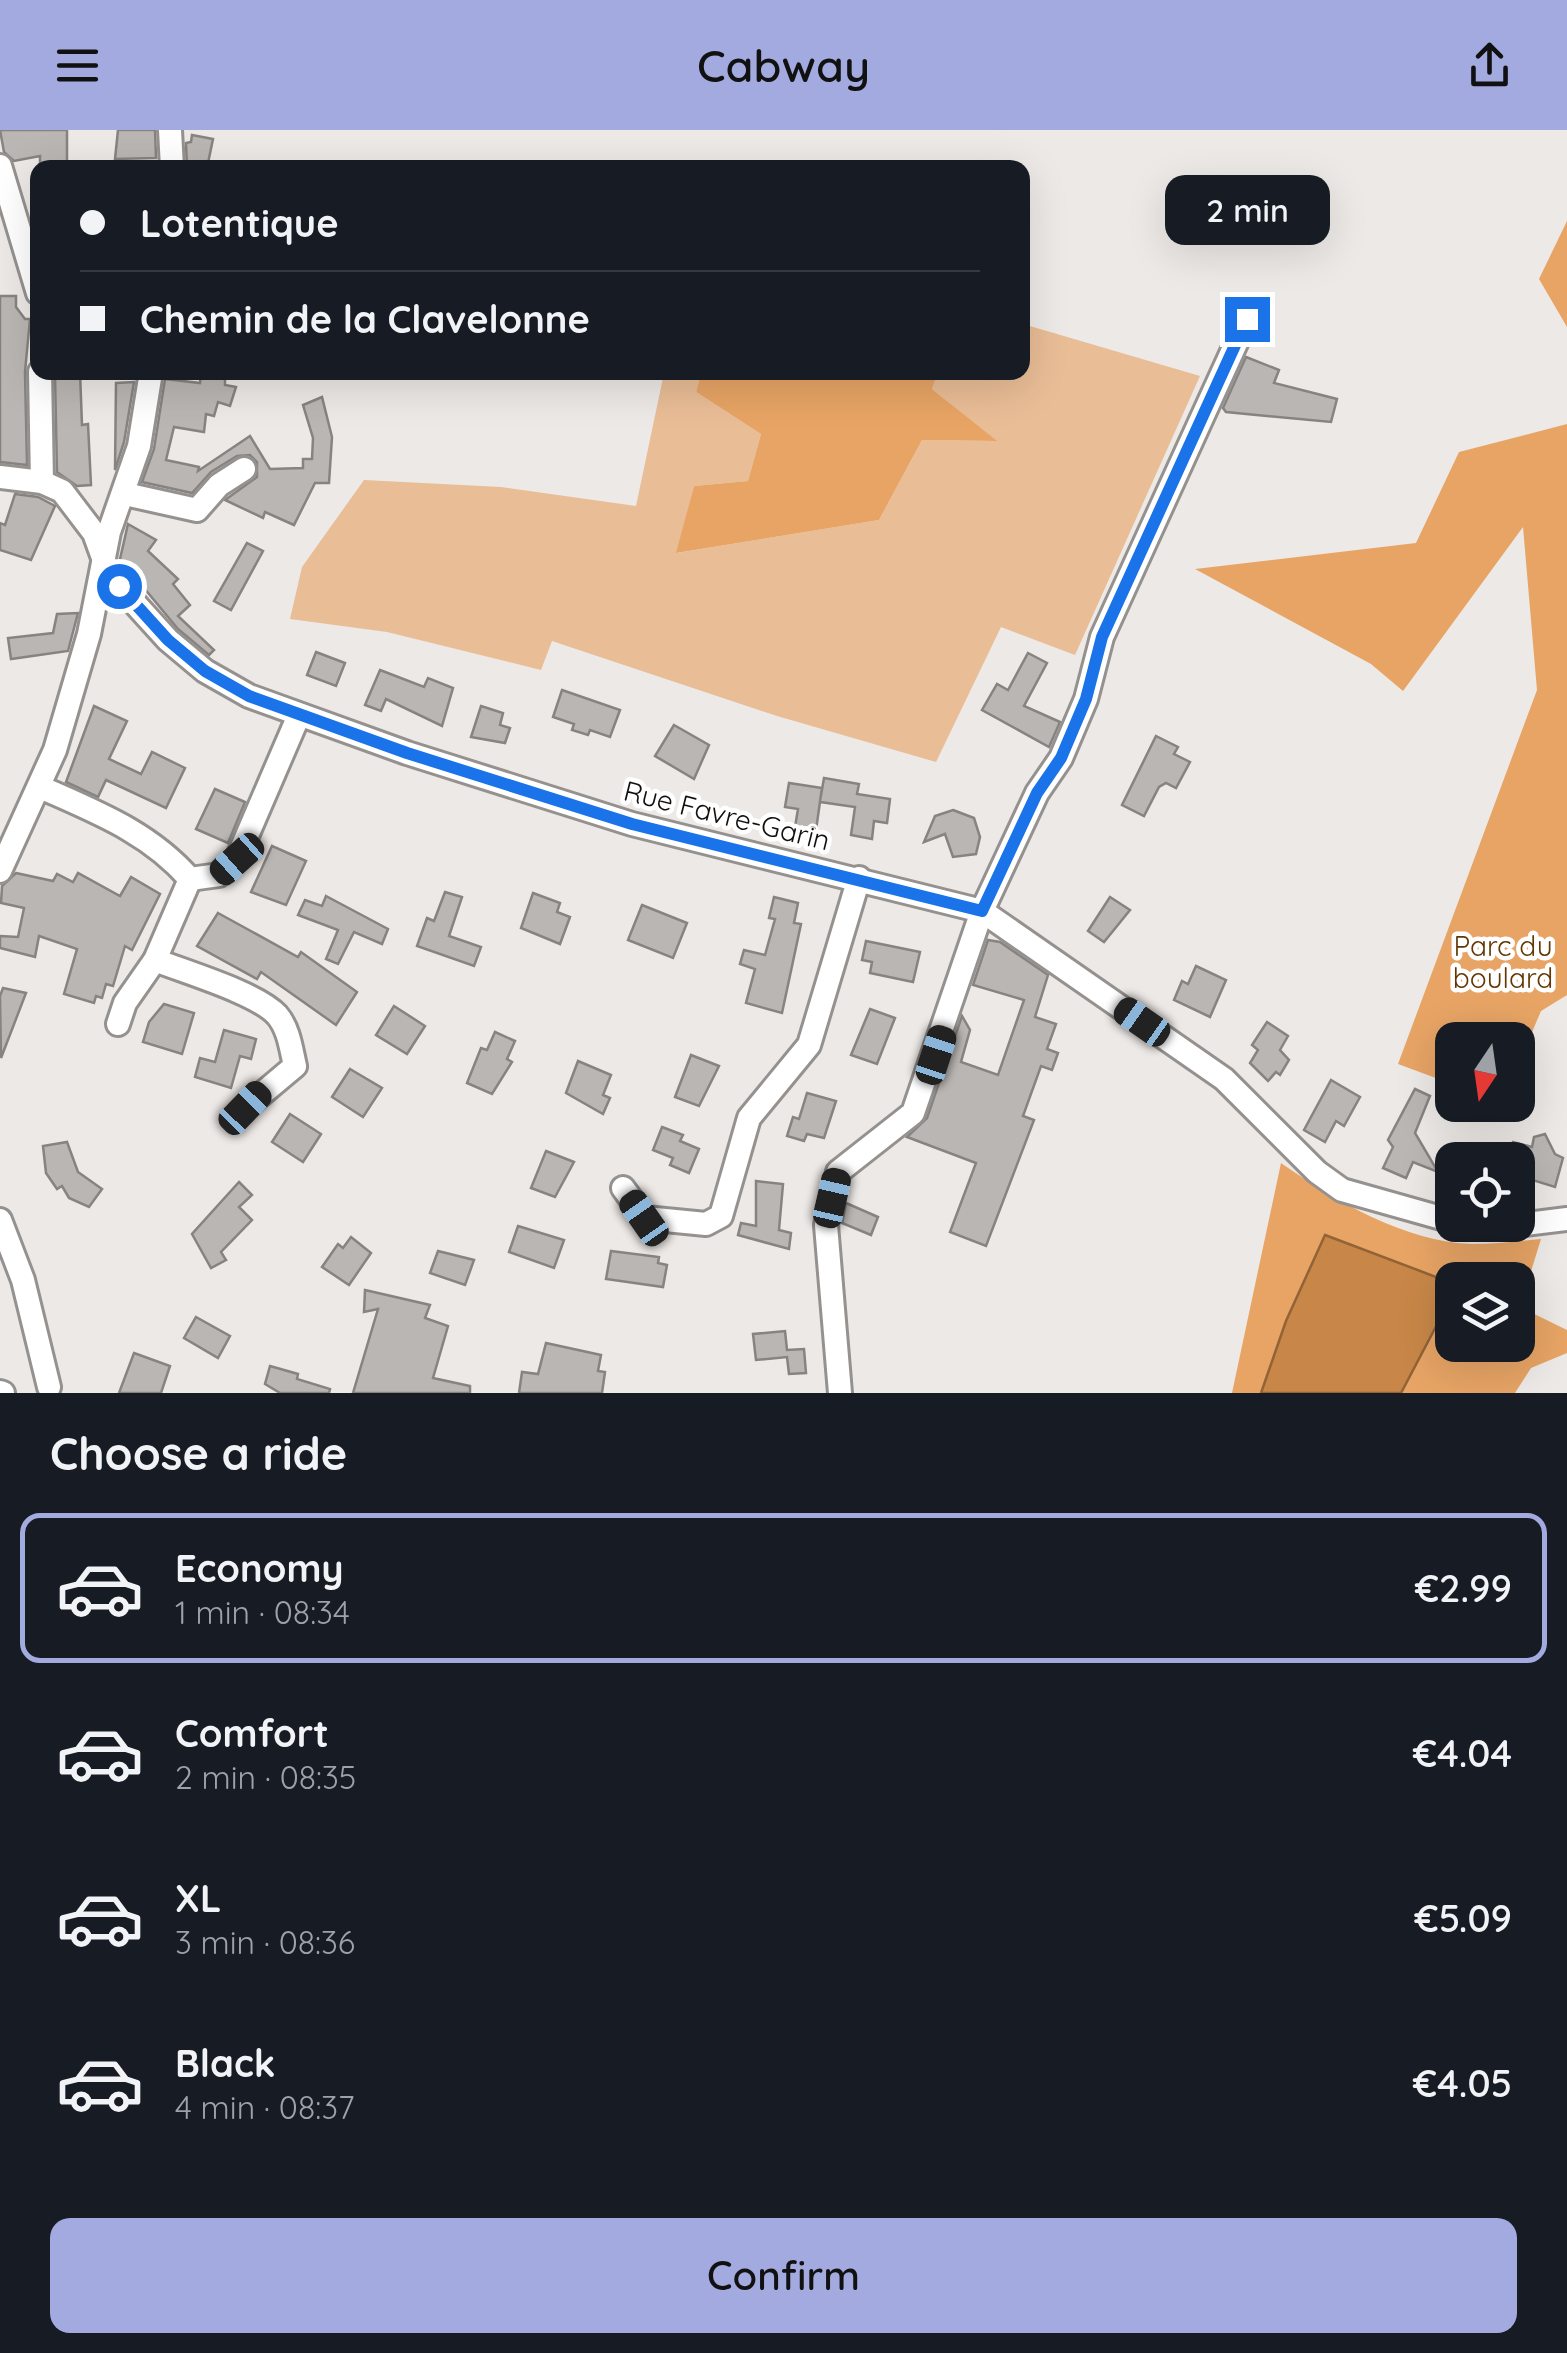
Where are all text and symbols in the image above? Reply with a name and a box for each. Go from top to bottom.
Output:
text: Cabway [697,37,870,93]
icon: menu [50,38,105,93]
icon: share [1462,38,1517,93]
callout: 2 min [1164,174,1330,244]
text: 2 min [1206,190,1289,230]
text: Lotentique [140,199,339,247]
text: Chemin de la Clavelonne [140,295,590,343]
route end [1225,297,1270,342]
route start [97,564,142,609]
street label: Rue Favre-Garin [620,772,834,858]
car [205,828,269,890]
park label: Parc du boulard [1453,928,1553,995]
car [1109,993,1175,1051]
car [912,1022,960,1088]
north arrow [1435,1022,1535,1122]
map controls [1435,1022,1535,1362]
car [213,1076,277,1140]
button: locate [1435,1142,1535,1242]
car [811,1165,853,1231]
car [615,1185,673,1251]
button: layers [1435,1262,1535,1362]
text: Choose a ride [50,1425,347,1481]
icon: car [55,1543,145,1633]
text: Economy [175,1544,344,1592]
text: €2.99 [1415,1564,1512,1612]
text: 1 min · 08:34 [175,1592,350,1632]
icon: car [55,1708,145,1798]
text: Comfort [175,1709,329,1757]
text: €4.04 [1413,1729,1512,1777]
text: 2 min · 08:35 [175,1757,356,1797]
icon: car [55,1873,145,1963]
text: XL [175,1874,221,1922]
text: €5.09 [1414,1894,1512,1942]
text: 3 min · 08:36 [175,1922,355,1962]
icon: car [55,2038,145,2128]
text: Black [175,2039,275,2087]
text: €4.05 [1413,2059,1512,2107]
text: 4 min · 08:37 [175,2087,354,2127]
button: Confirm [50,2218,1517,2333]

